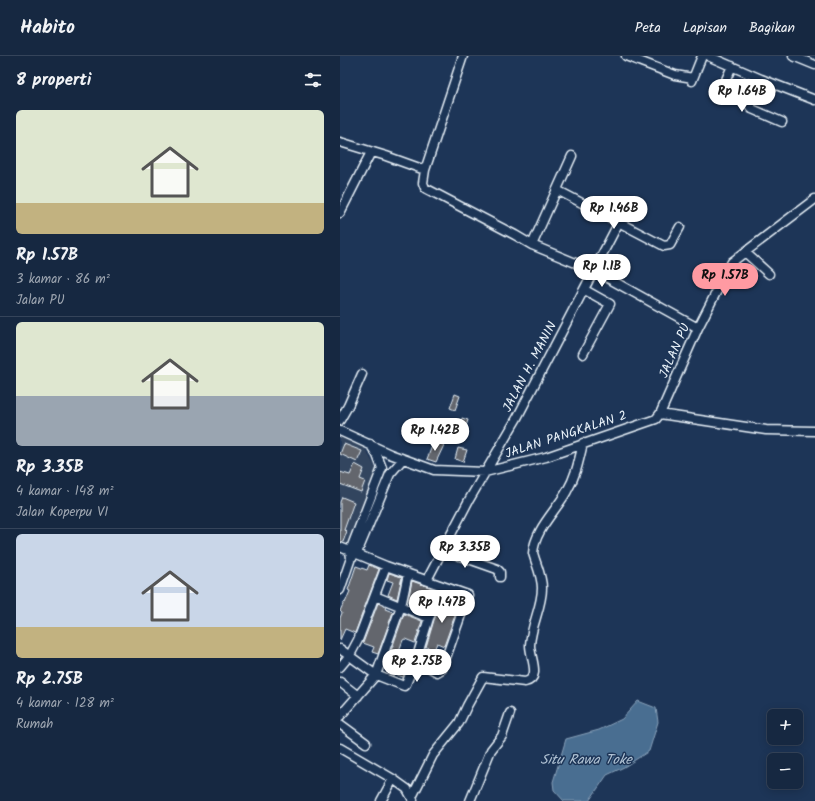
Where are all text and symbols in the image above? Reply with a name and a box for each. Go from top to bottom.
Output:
text: Habito [20,13,75,43]
text: Peta [635,17,661,39]
text: Lapisan [683,17,727,39]
text: Bagikan [749,17,795,39]
text: 8 properti [16,67,91,94]
icon: filters [302,69,324,91]
pin: Rp 1.64B [701,79,783,113]
text: Rp 1.64B [717,81,767,102]
icon: home [134,136,206,208]
pin: Rp 1.46B [573,196,655,230]
text: Rp 1.46B [589,198,639,219]
text: Rp 1.57B [16,242,78,269]
pin: Rp 1.1B [565,254,639,288]
text: Rp 1.1B [583,256,621,277]
pin: Rp 1.57B [684,263,766,297]
text: Rp 1.57B [701,265,749,286]
text: 3 kamar · 86 m² [16,269,110,290]
text: Jalan PU [16,290,64,311]
street label: JALAN H. MANIN [497,318,563,416]
street label: JALAN PU [654,320,696,382]
icon: home [134,348,206,420]
street label: JALAN PANGKALAN 2 [502,405,630,465]
pin: Rp 1.42B [394,418,476,452]
text: Rp 1.42B [410,420,460,441]
text: Rp 3.35B [16,454,84,481]
text: 4 kamar · 148 m² [16,481,113,502]
text: Jalan Koperpu VI [16,502,108,523]
pin: Rp 3.35B [424,535,506,569]
text: Rp 3.35B [439,537,491,558]
icon: home [134,560,206,632]
pin: Rp 1.47B [401,590,483,624]
text: Rp 1.47B [418,592,466,613]
pin: Rp 2.75B [376,649,458,683]
text: Rp 2.75B [391,651,443,672]
text: Rp 2.75B [16,666,83,693]
text: 4 kamar · 128 m² [16,693,114,714]
map controls [767,709,803,789]
button: + [767,709,803,745]
text: Rumah [16,714,53,735]
water label: Situ Rawa Toke [540,749,633,771]
button: − [767,753,803,789]

